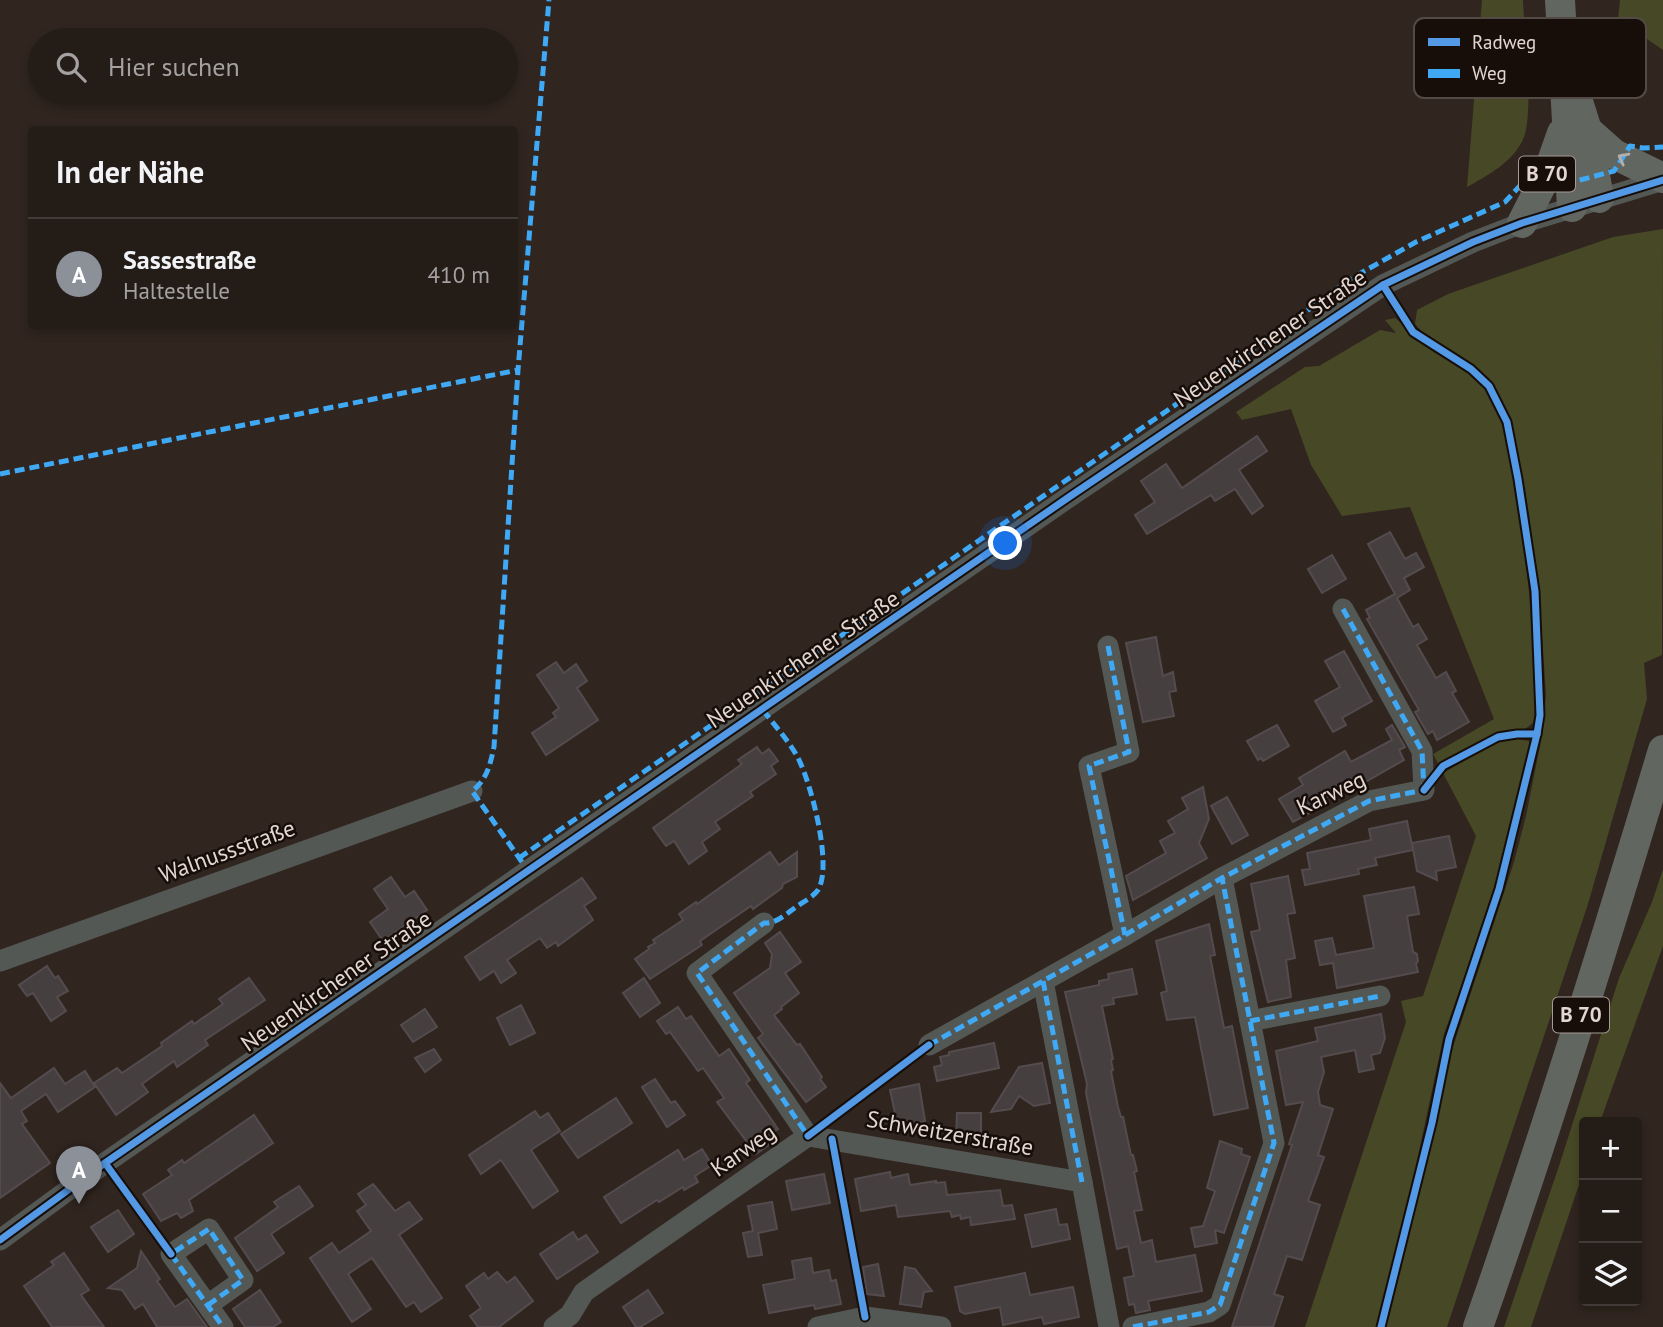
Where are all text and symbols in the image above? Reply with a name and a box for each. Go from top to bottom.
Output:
legend [1414,18,1646,98]
search box [28,28,518,105]
text: Radweg [1472,30,1536,54]
icon: search [52,48,90,86]
text: Hier suchen [108,50,240,83]
text: Weg [1472,61,1507,85]
text: In der Nähe [56,152,204,191]
one-way arrow [1617,153,1630,166]
road number: B 70 [1519,156,1575,192]
text: Sassestraße [123,243,256,276]
text: A [72,260,86,289]
text: 410 m [428,260,490,289]
street label: Neuenkirchener Straße [1168,262,1372,413]
text: Haltestelle [123,276,230,305]
your location [988,526,1022,560]
street label: Neuenkirchener Straße [701,583,905,734]
street label: Karweg [1292,764,1370,821]
street label: Walnussstraße [155,813,299,889]
street label: Neuenkirchener Straße [235,904,437,1057]
road number: B 70 [1553,998,1609,1032]
street label: Schweitzerstraße [864,1104,1036,1161]
street label: Karweg [704,1117,781,1182]
map controls [1579,1117,1642,1306]
button: + [1579,1117,1642,1180]
pin: A [56,1146,102,1204]
button: − [1579,1180,1642,1243]
button: layers [1579,1243,1642,1306]

